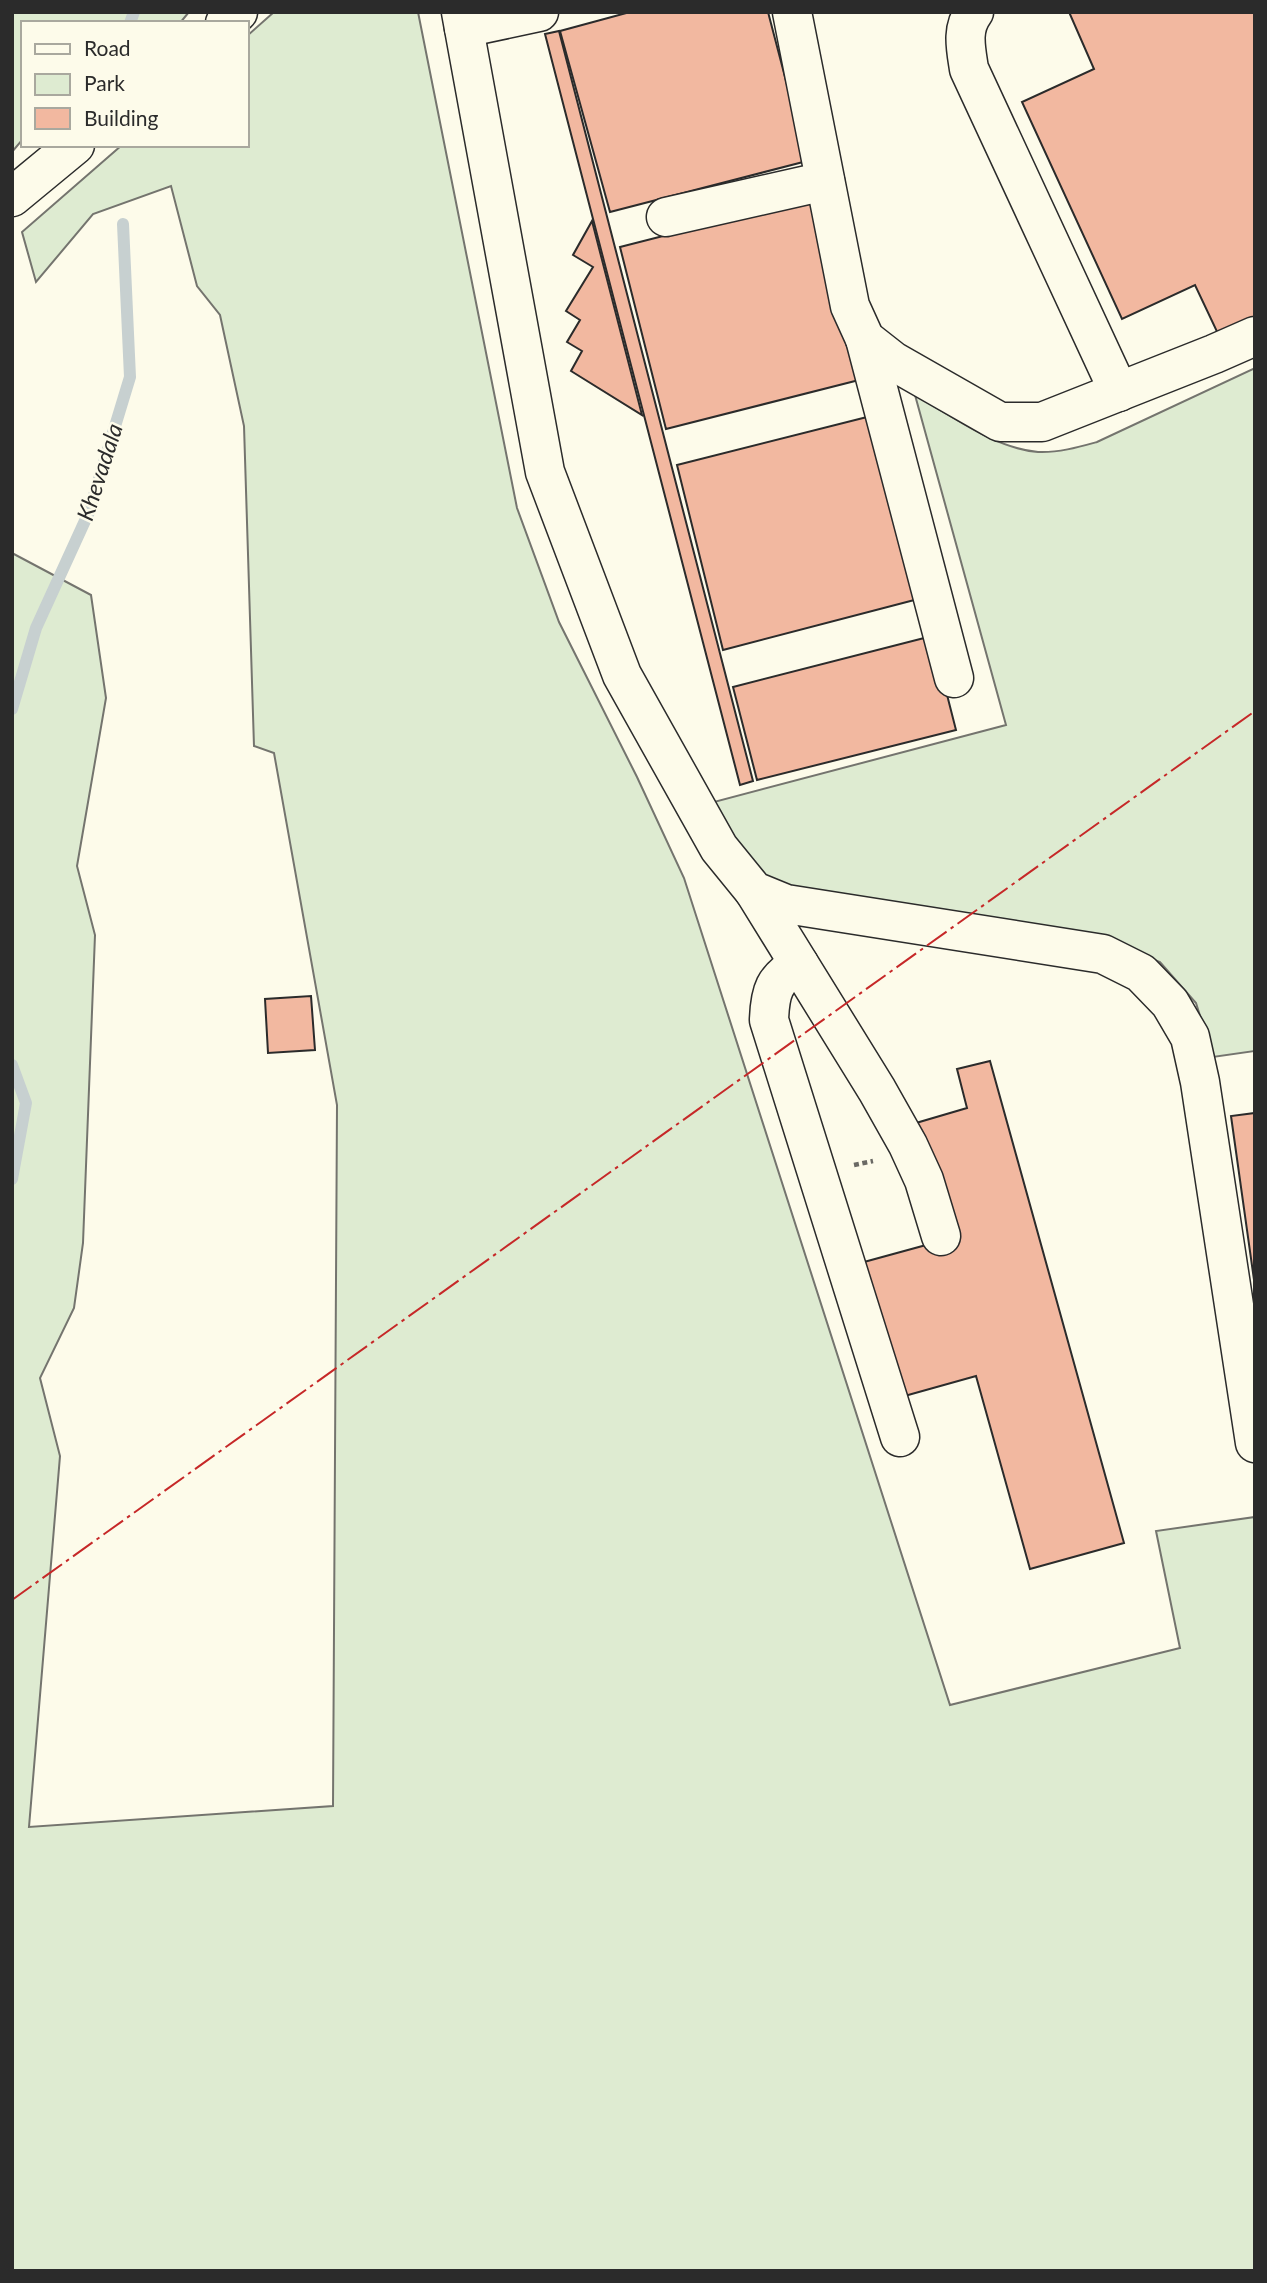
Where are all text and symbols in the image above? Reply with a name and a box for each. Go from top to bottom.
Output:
legend [21,21,248,147]
text: Road [84,35,131,60]
text: Park [84,70,125,95]
text: Building [84,105,159,130]
water label: Khevadala [70,420,128,524]

